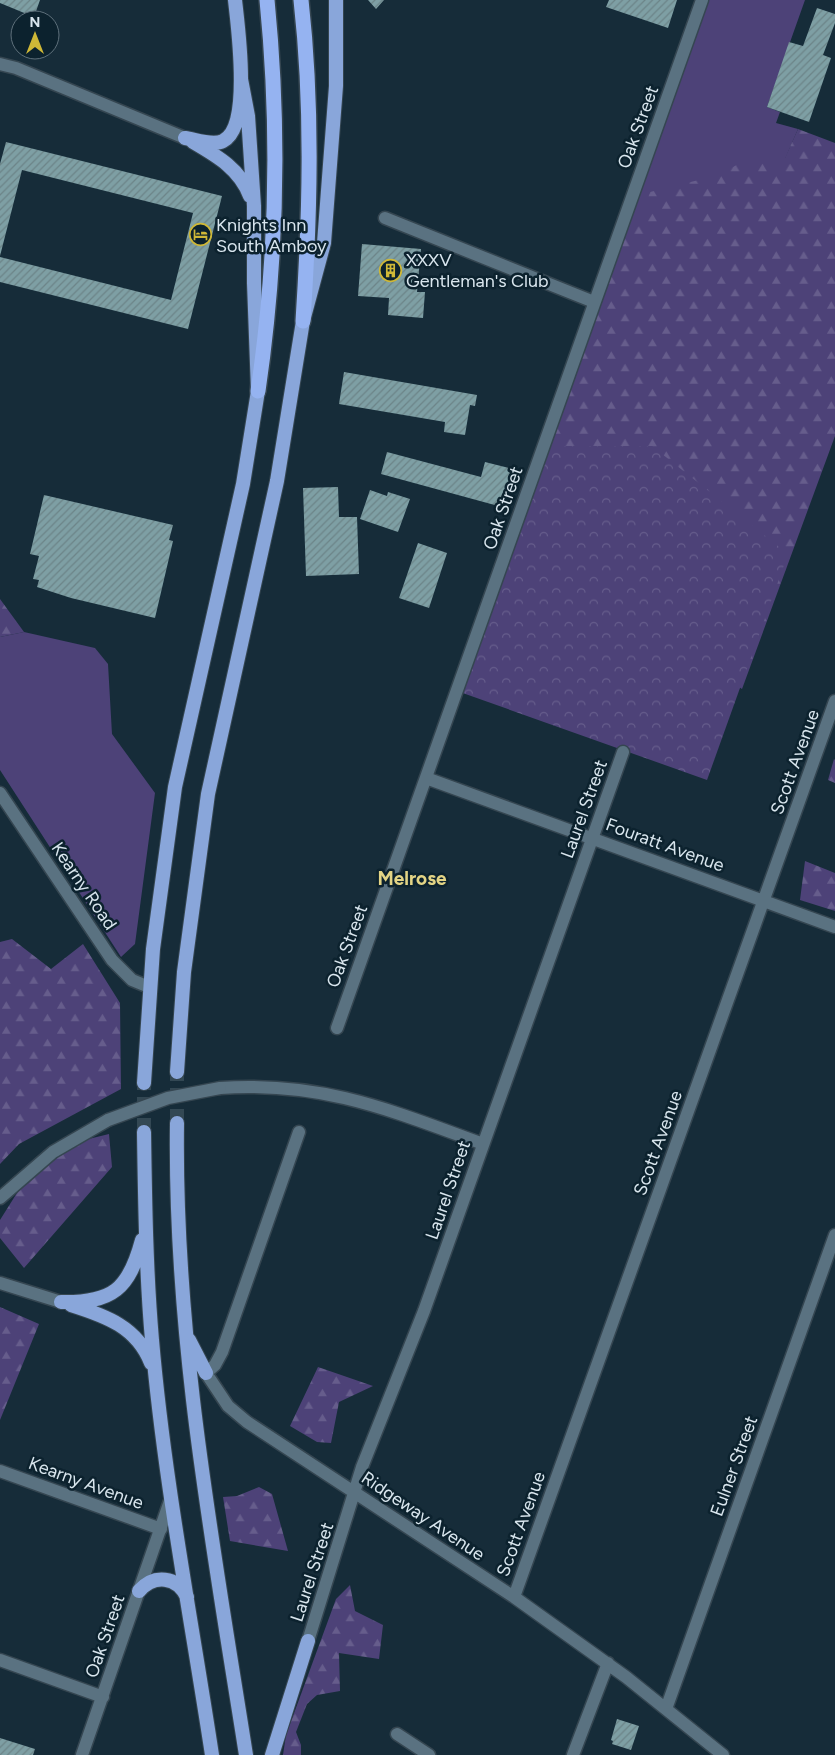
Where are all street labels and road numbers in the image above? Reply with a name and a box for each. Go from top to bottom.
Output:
street label: Oak Street [613,82,663,172]
street label: Oak Street [478,463,528,553]
street label: Scott Avenue [766,706,824,818]
street label: Laurel Street [556,757,612,861]
street label: Fouratt Avenue [603,813,727,877]
street label: Kearny Road [47,838,121,934]
street label: Oak Street [322,901,372,991]
street label: Scott Avenue [629,1087,687,1199]
street label: Laurel Street [421,1137,475,1242]
street label: Eulner Street [706,1413,762,1519]
street label: Kearny Avenue [26,1452,147,1514]
street label: Ridgeway Avenue [357,1467,489,1565]
street label: Scott Avenue [492,1468,550,1580]
street label: Laurel Street [286,1519,338,1625]
street label: Oak Street [80,1591,130,1681]

